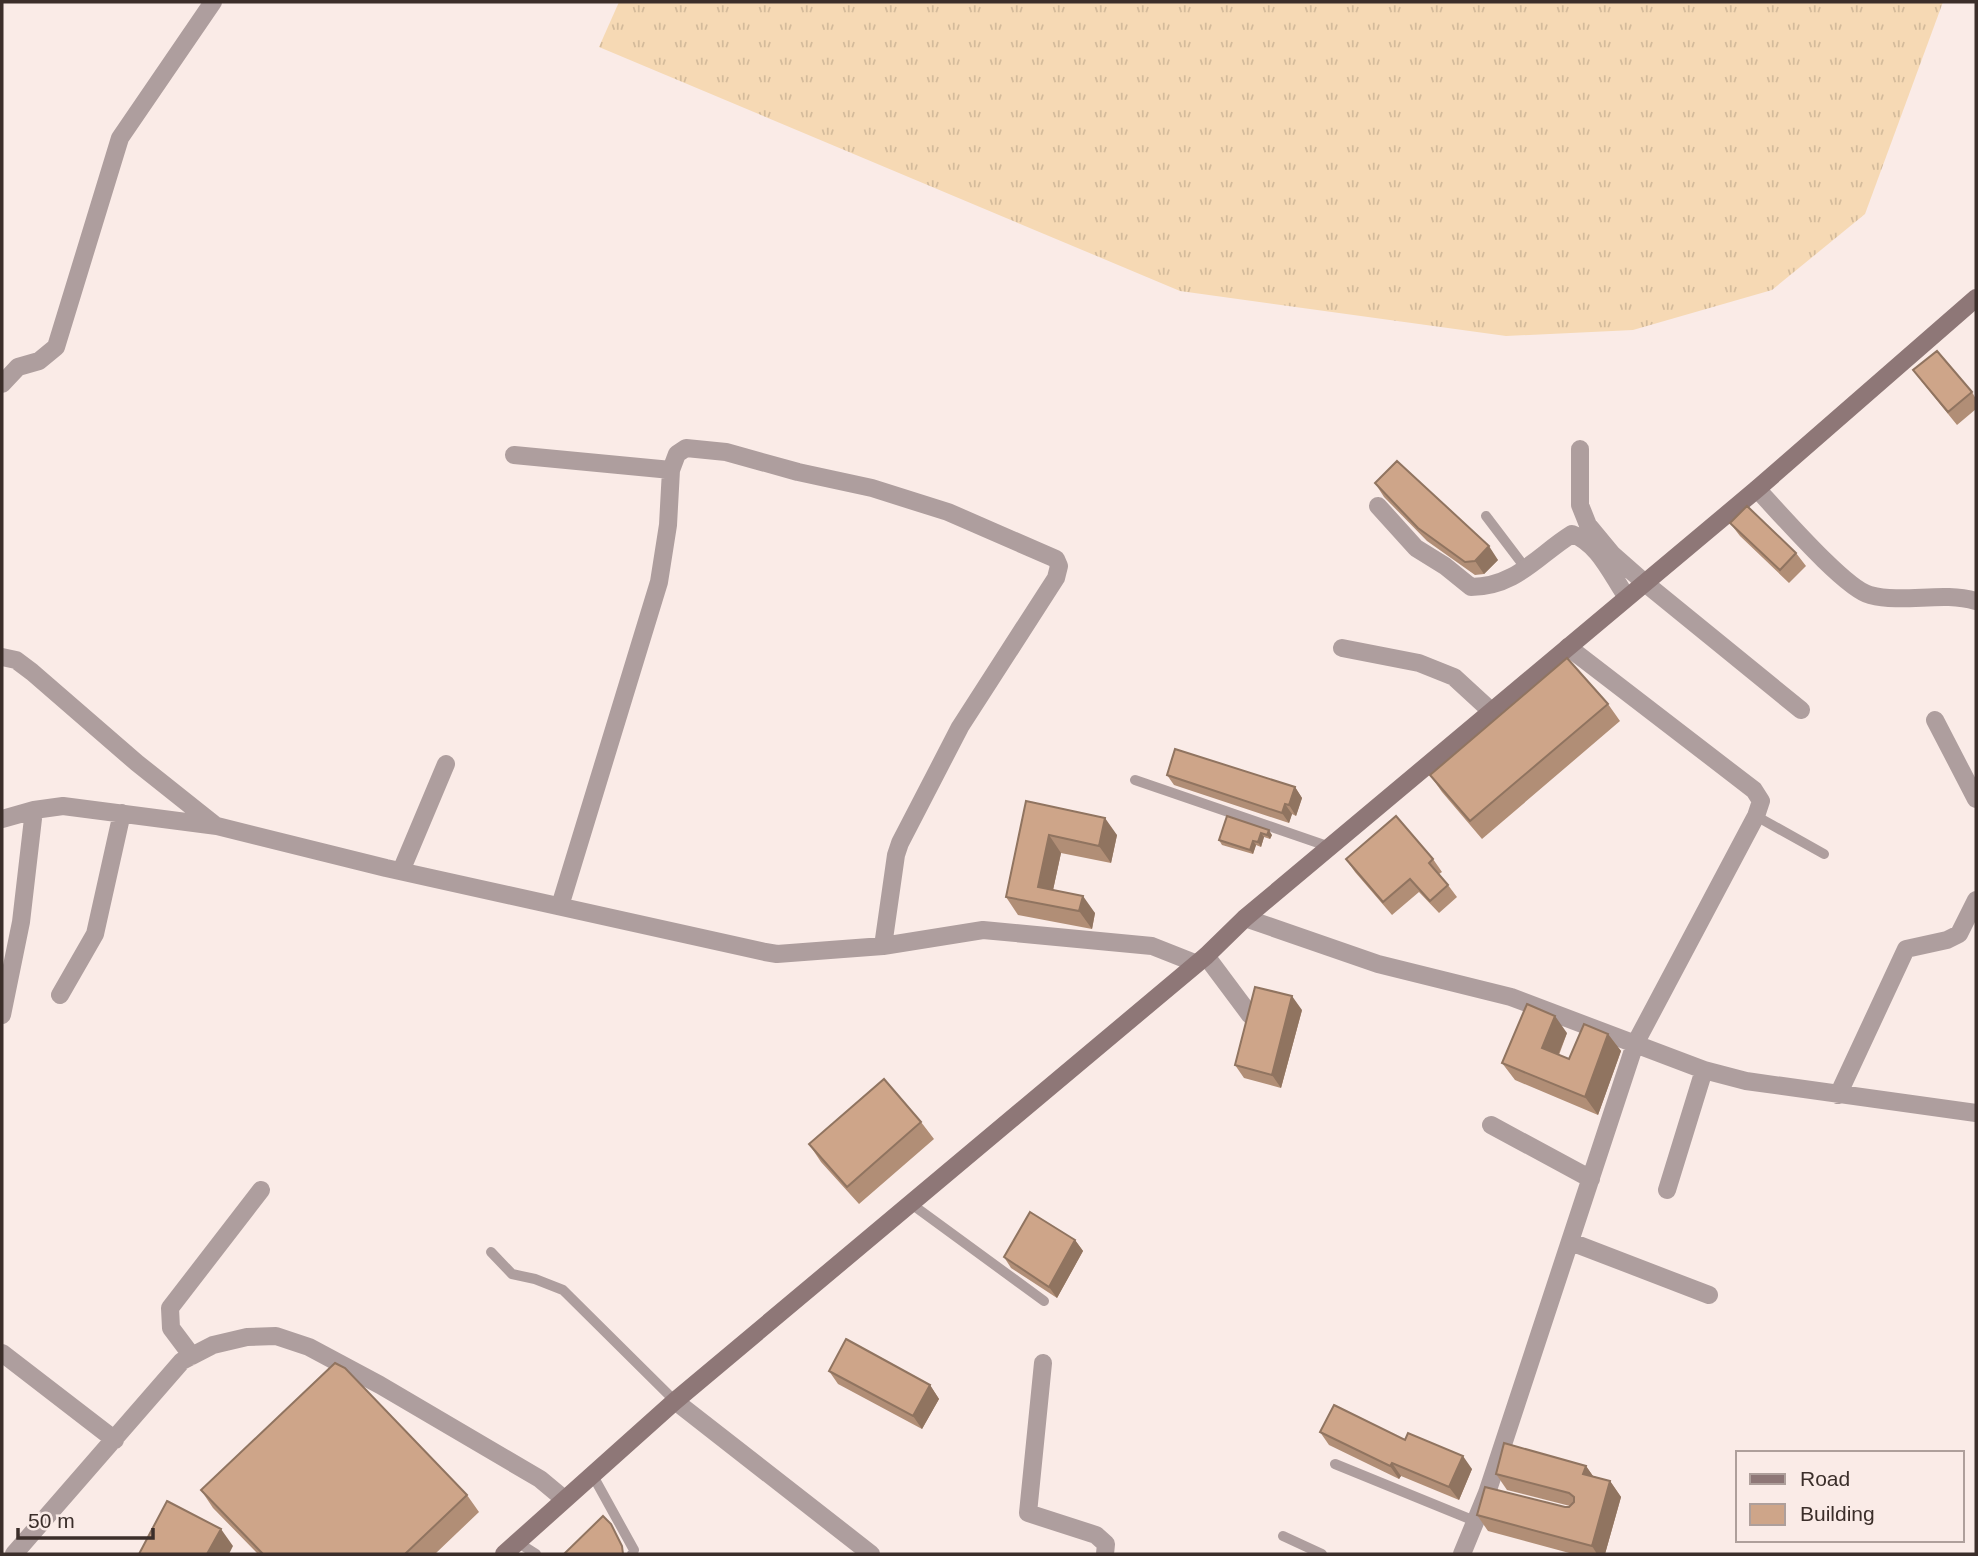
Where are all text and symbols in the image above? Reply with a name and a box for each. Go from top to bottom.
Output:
legend [1736,1451,1964,1542]
text: Road [1800,1467,1850,1490]
scale bar [18,1496,152,1540]
text: Building [1800,1502,1875,1525]
text: 50 m [28,1509,75,1532]

